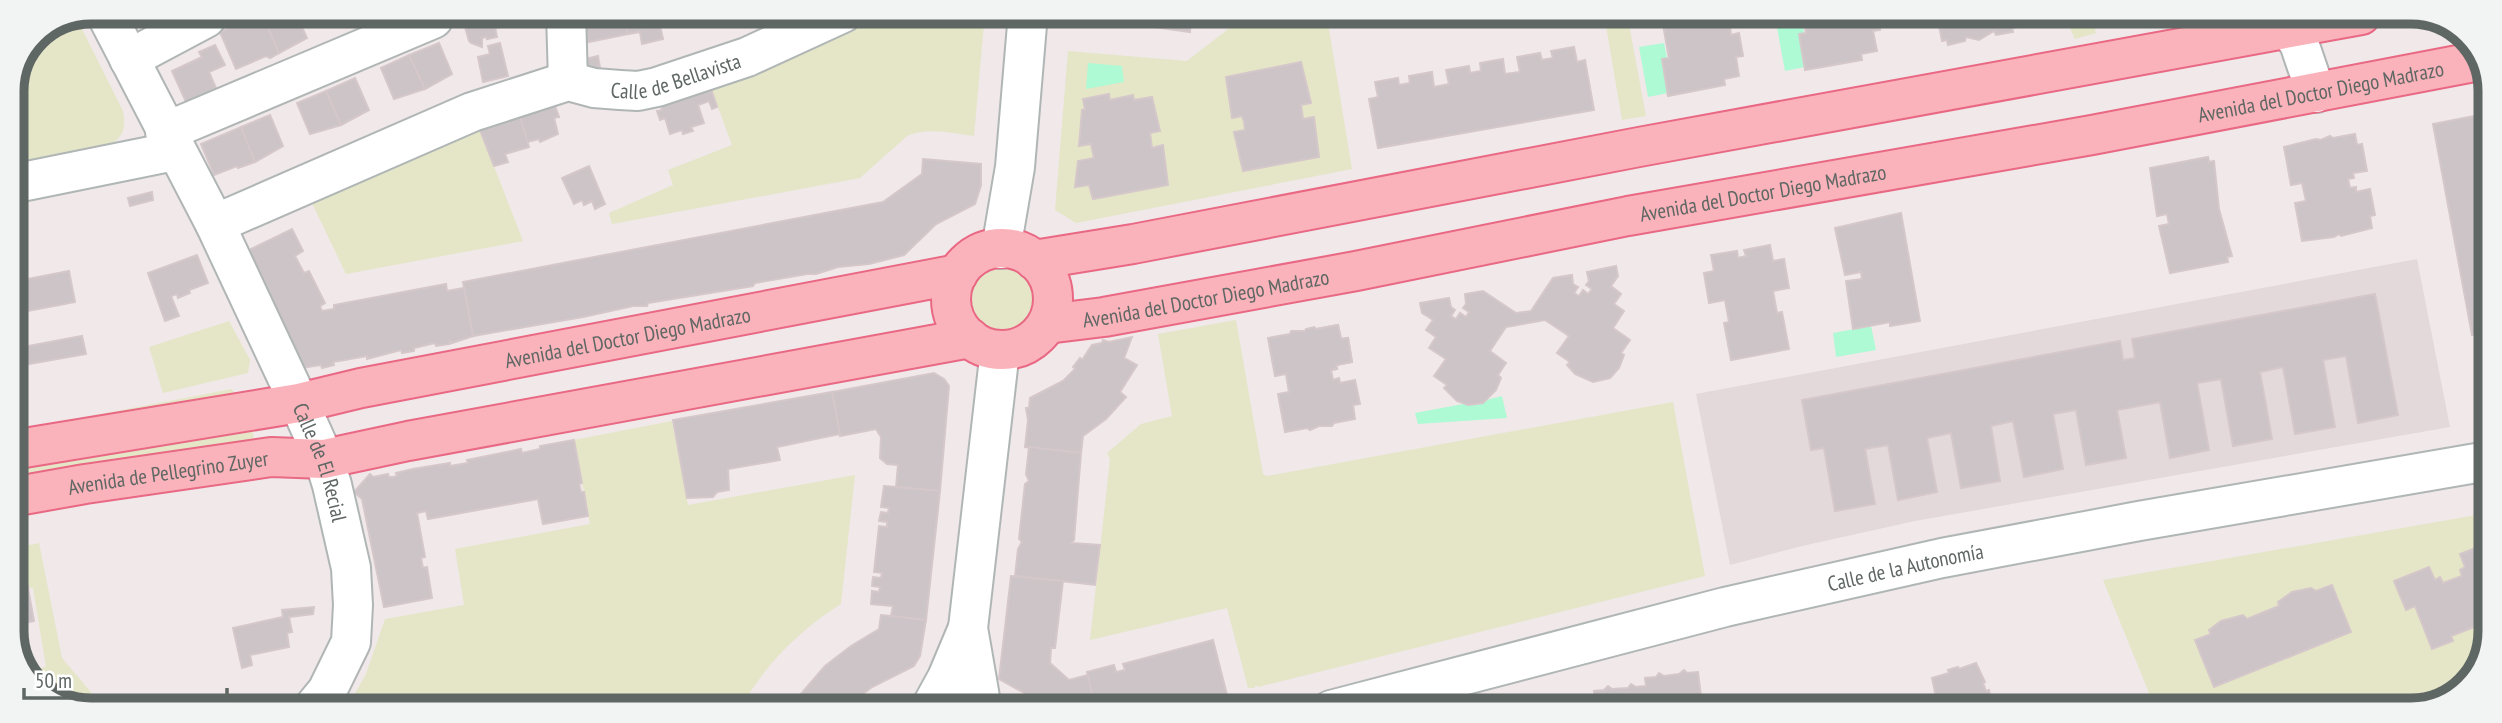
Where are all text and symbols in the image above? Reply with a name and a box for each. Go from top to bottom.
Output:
street label: Calle de Bellavista [610,47,744,105]
street label: Avenida del Doctor Diego Madrazo [2196,55,2446,128]
street label: Avenida del Doctor Diego Madrazo [1638,158,1888,227]
street label: Avenida del Doctor Diego Madrazo [1081,263,1331,333]
street label: Avenida del Doctor Diego Madrazo [502,300,753,374]
street label: Calle de El Recial [287,399,353,524]
street label: Avenida de Pellegrino Zuyer [66,444,270,500]
street label: Calle de la Autonomía [1825,537,1986,597]
scale bar [24,656,228,700]
text: 50 m [35,667,72,694]

